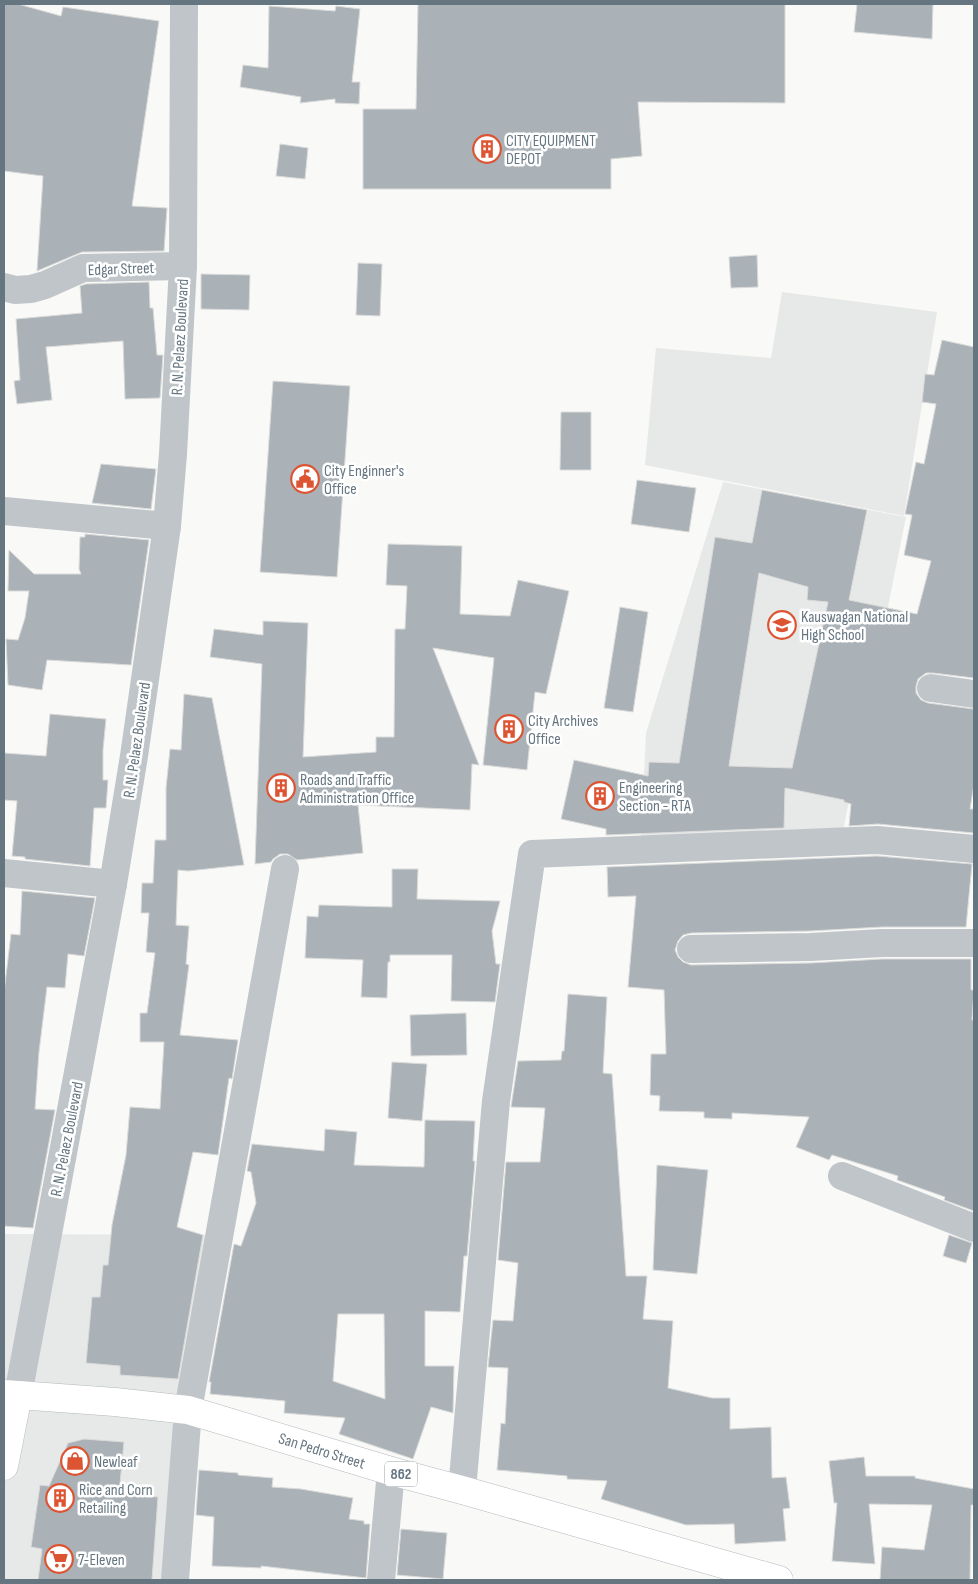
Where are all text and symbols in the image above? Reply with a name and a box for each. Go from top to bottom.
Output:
place label: CITY EQUIPMENT DEPOT [506,132,596,169]
building icon: CITY EQUIPMENT DEPOT [472,134,502,164]
street label: Edgar Street [88,259,155,280]
street label: R. N. Pelaez Boulevard [168,278,193,396]
place label: City Enginner's Office [324,462,405,499]
public building icon: City Enginner's Office [290,464,320,494]
place label: Kauswagan National High School [801,608,908,645]
school or university icon: Kauswagan National High School [767,610,797,640]
street label: R. N. Pelaez Boulevard [120,681,155,799]
place label: City Archives Office [528,712,599,749]
building icon: City Archives Office [494,714,524,744]
place label: Roads and Traffic Administration Office [299,771,414,808]
building icon: Roads and Traffic Administration Office [266,773,296,803]
place label: Engineering Section - RTA [619,779,691,816]
building icon: Engineering Section - RTA [585,781,615,811]
street label: R. N. Pelaez Boulevard [47,1080,88,1198]
street label: San Pedro Street [276,1429,367,1474]
shop icon: Newleaf [60,1446,90,1476]
place label: Newleaf [94,1453,138,1472]
road number: 862 [385,1462,417,1486]
place label: Rice and Corn Retailing [79,1481,153,1518]
building icon: Rice and Corn Retailing [45,1483,75,1513]
supermarket icon: 7-Eleven [44,1544,74,1574]
place label: 7-Eleven [78,1551,125,1570]

